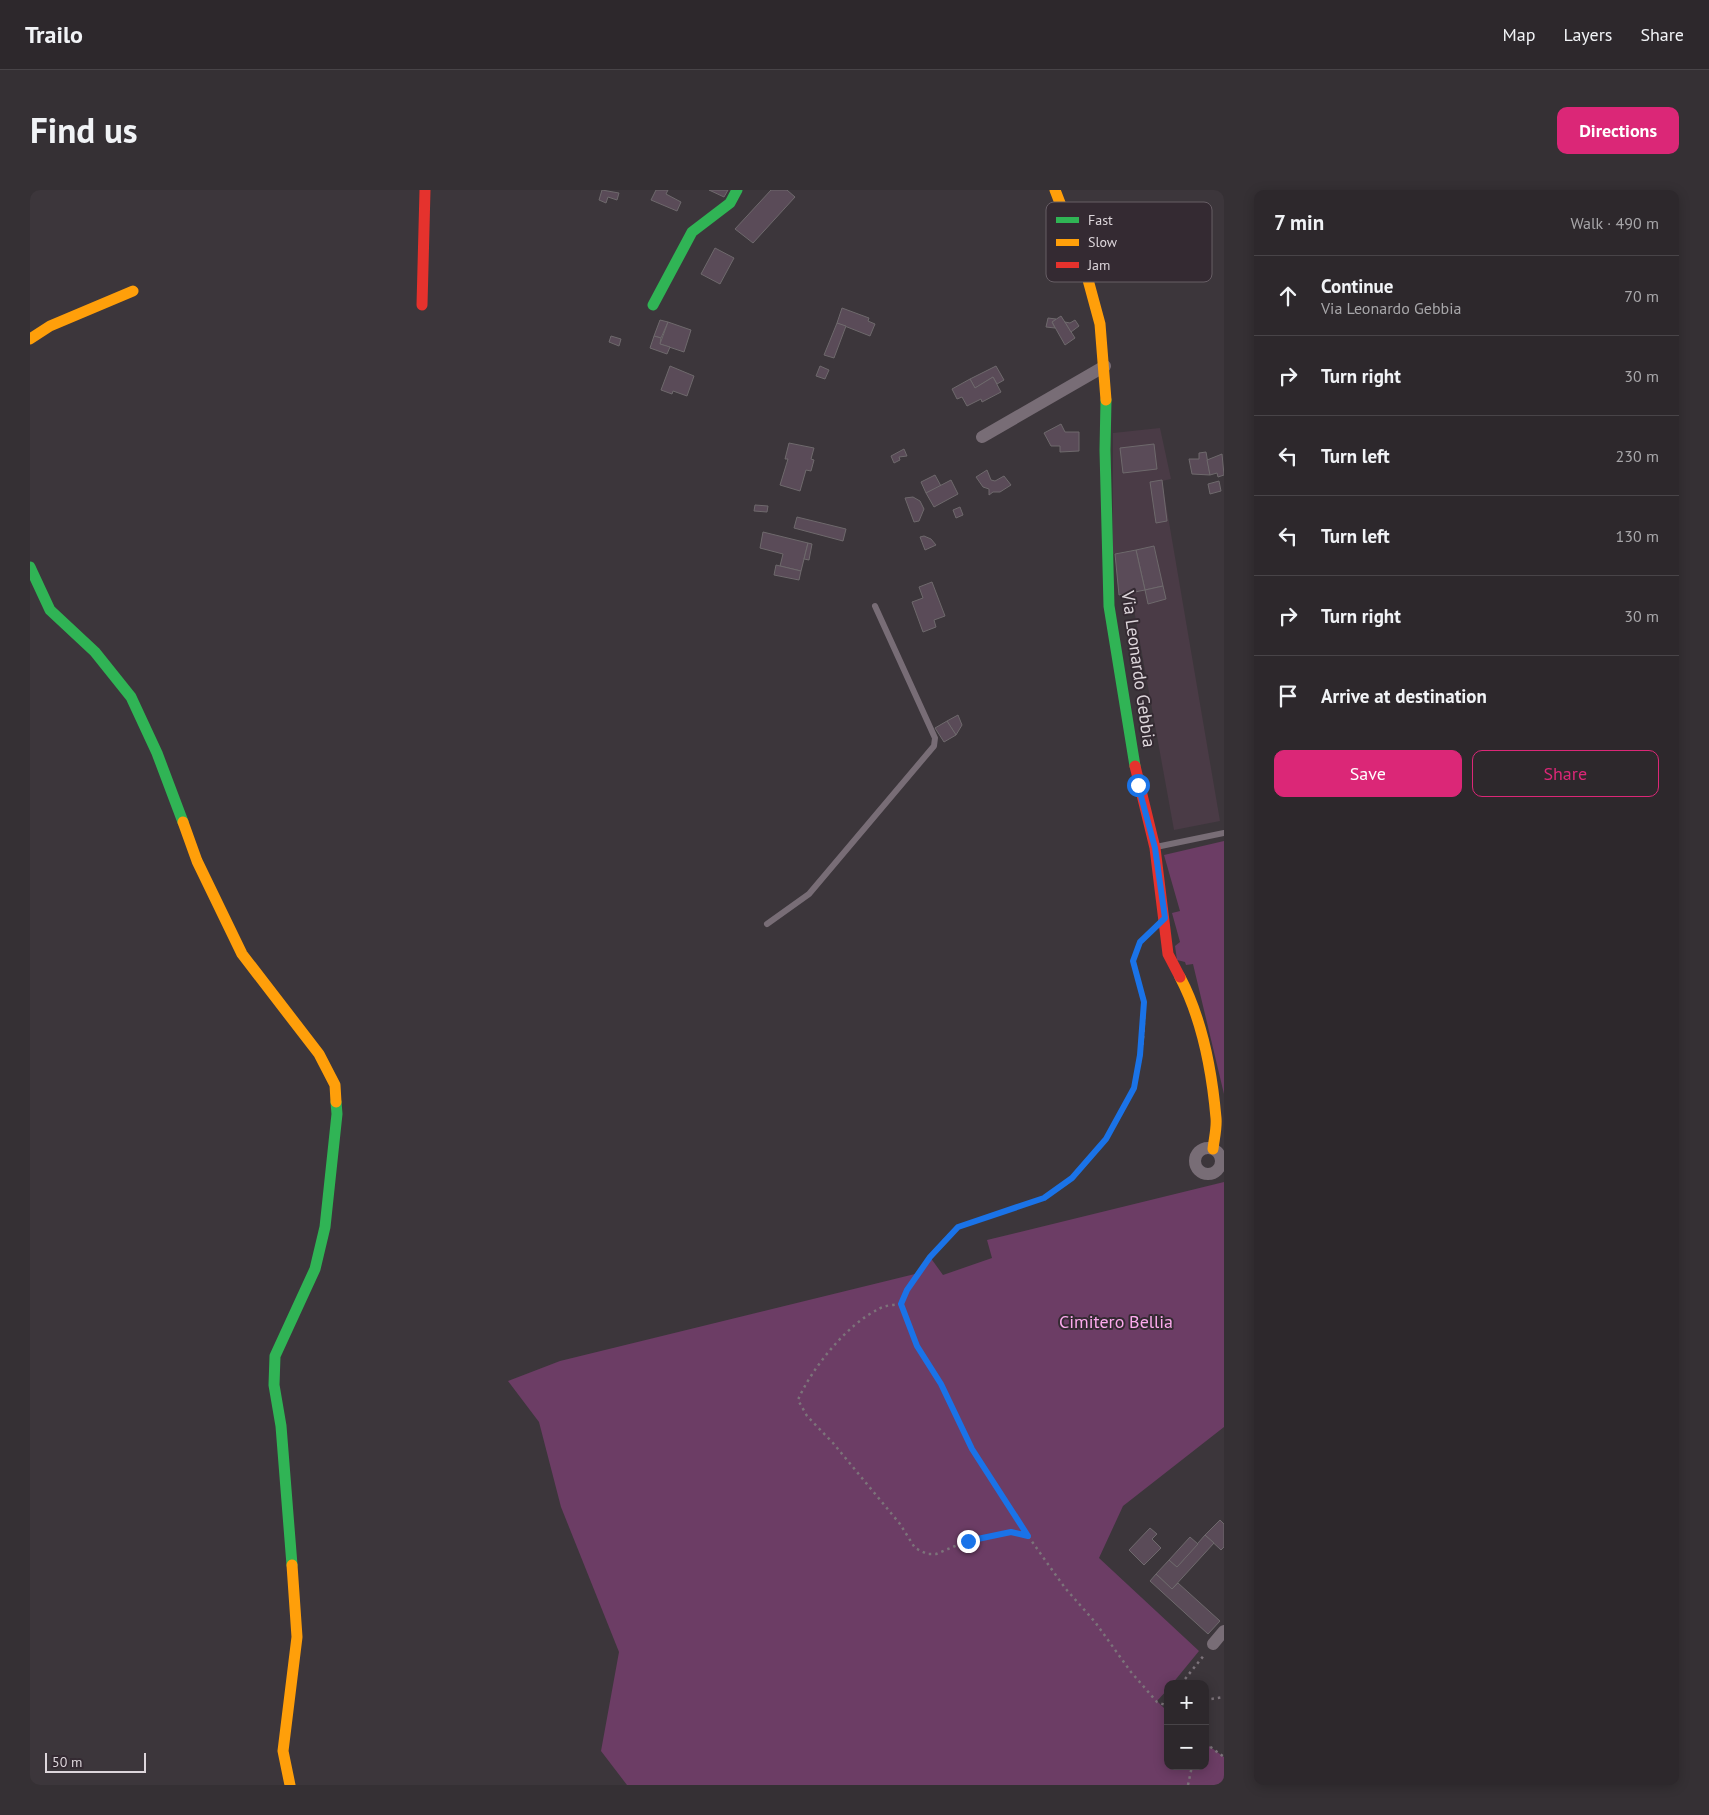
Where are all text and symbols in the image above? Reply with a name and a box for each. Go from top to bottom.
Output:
text: Trailo [25,19,83,50]
text: Map [1503,23,1535,46]
text: Layers [1563,23,1612,46]
text: Share [1640,23,1684,46]
text: Find us [30,107,138,153]
button: Directions [1557,107,1679,154]
legend [1046,202,1212,282]
text: 7 min [1274,209,1324,236]
text: Fast [1088,211,1113,229]
text: Walk · 490 m [1570,213,1659,233]
text: Slow [1088,233,1118,251]
text: Jam [1087,256,1110,274]
text: Continue [1321,274,1393,298]
icon: ahead [1274,282,1302,310]
text: 70 m [1624,286,1659,306]
text: Via Leonardo Gebbia [1321,298,1461,318]
icon: right [1274,362,1302,390]
text: Turn right [1321,364,1401,388]
text: 30 m [1624,366,1659,386]
icon: left [1274,442,1302,470]
text: Turn left [1321,444,1390,468]
text: 230 m [1616,446,1659,466]
icon: left [1274,522,1302,550]
text: Turn left [1321,524,1390,548]
text: 130 m [1616,526,1659,546]
street label: Via Leonardo Gebbia [1116,588,1161,749]
icon: right [1274,602,1302,630]
text: Turn right [1321,604,1401,628]
text: 30 m [1624,606,1659,626]
icon: arrive [1274,682,1302,710]
text: Arrive at destination [1321,684,1487,708]
button: Save [1274,750,1462,797]
button: Share [1472,750,1659,797]
route start [1127,774,1150,797]
park label: Cimitero Bellia [1059,1310,1173,1333]
route end [957,1530,980,1553]
map controls [1164,1680,1209,1770]
button: + [1164,1680,1209,1725]
button: − [1164,1725,1209,1770]
scale bar [45,1750,146,1773]
text: 50 m [52,1753,82,1771]

